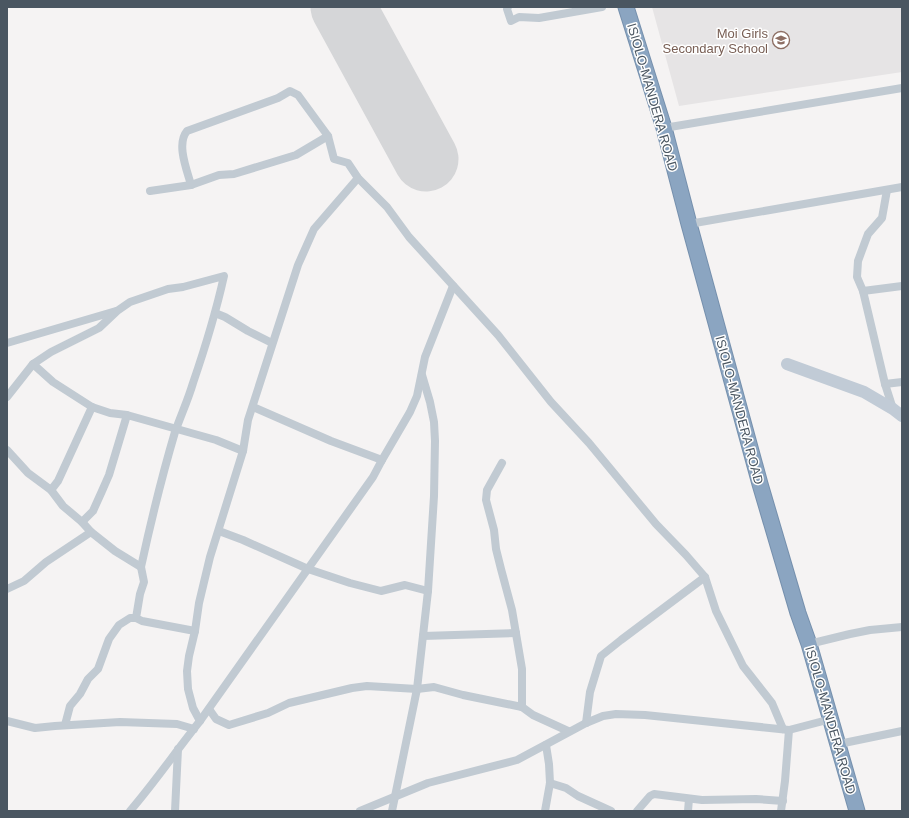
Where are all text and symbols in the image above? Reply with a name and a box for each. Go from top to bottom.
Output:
street label: ISIOLO-MANDERA ROAD [624,21,681,173]
place label: Moi Girls Secondary School [662,26,768,56]
school or university icon: Moi Girls Secondary School [771,30,791,50]
street label: ISIOLO-MANDERA ROAD [712,334,767,486]
street label: ISIOLO-MANDERA ROAD [802,644,859,796]

